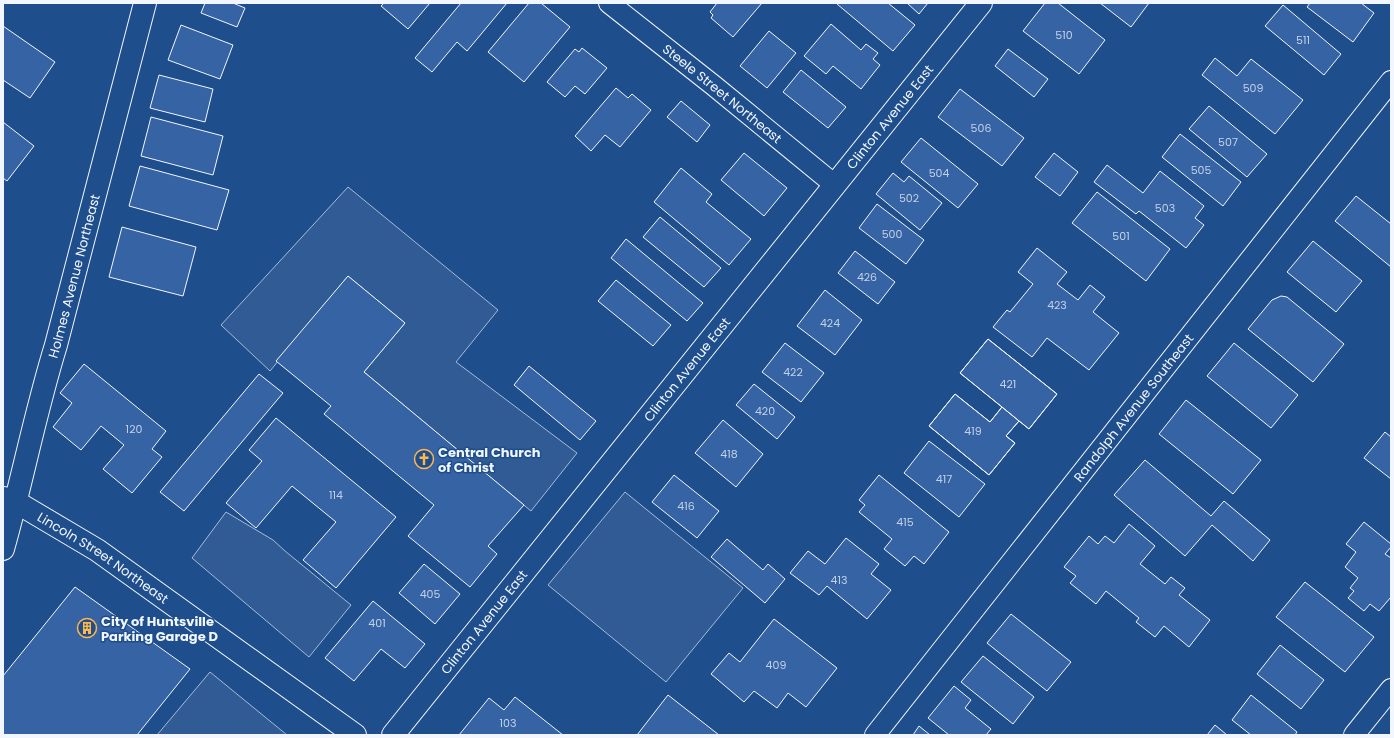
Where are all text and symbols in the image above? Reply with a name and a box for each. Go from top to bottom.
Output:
house number: 510 [1055,27,1073,43]
house number: 511 [1296,32,1310,48]
street label: Steele Street Northeast [658,40,786,148]
street label: Clinton Avenue East [842,61,938,173]
house number: 509 [1243,80,1263,96]
house number: 506 [971,120,991,136]
house number: 507 [1218,134,1238,150]
house number: 505 [1191,162,1211,178]
house number: 504 [929,165,949,181]
house number: 502 [899,190,919,206]
street label: Holmes Avenue Northeast [44,192,105,360]
house number: 503 [1155,200,1175,216]
house number: 500 [882,226,902,242]
house number: 501 [1112,228,1130,244]
house number: 426 [857,269,877,285]
house number: 423 [1047,297,1067,313]
street label: Clinton Avenue East [639,313,735,426]
house number: 424 [820,315,840,331]
street label: Randolph Avenue Southeast [1069,330,1198,486]
house number: 422 [783,364,803,380]
house number: 421 [1000,376,1016,392]
house number: 420 [755,403,775,419]
house number: 120 [126,421,142,437]
house number: 419 [964,423,982,439]
place label: Central Church of Christ [438,443,541,477]
house number: 418 [720,446,738,462]
church icon: Central Church of Christ [413,448,435,470]
house number: 417 [936,471,952,487]
house number: 114 [329,487,343,503]
house number: 416 [677,498,695,514]
street label: Lincoln Street Northeast [34,508,172,608]
house number: 415 [896,514,914,530]
street label: Clinton Avenue East [436,566,532,678]
house number: 413 [831,572,847,588]
house number: 405 [420,586,440,602]
place label: City of Huntsville Parking Garage D [101,612,218,646]
house number: 401 [368,615,386,631]
building icon: City of Huntsville Parking Garage D [76,617,98,639]
house number: 409 [766,657,786,673]
house number: 103 [500,715,516,731]

